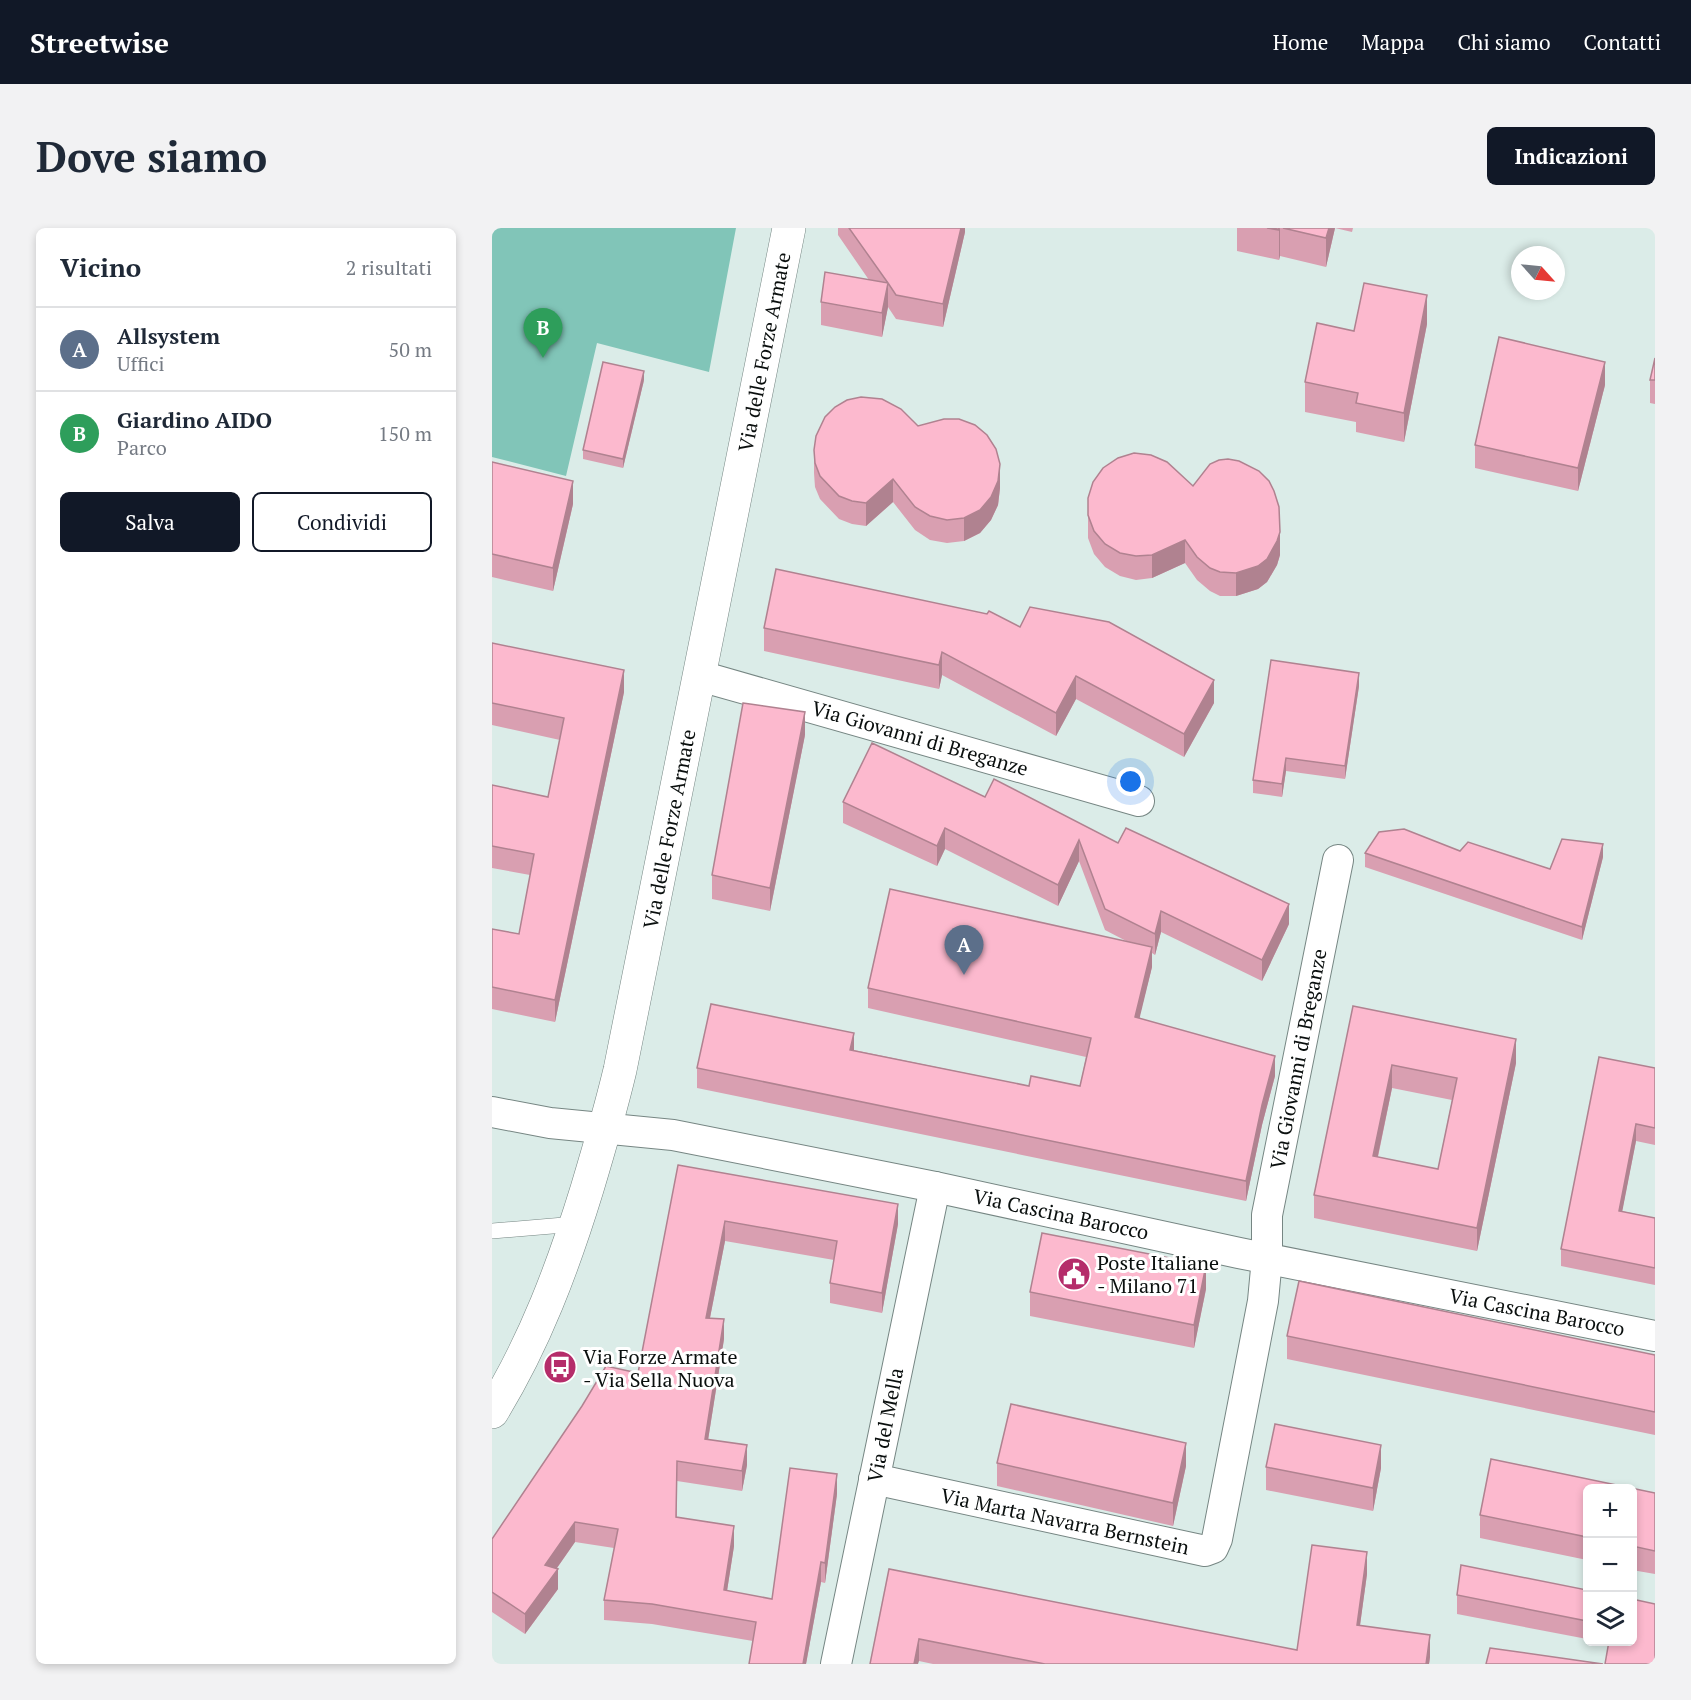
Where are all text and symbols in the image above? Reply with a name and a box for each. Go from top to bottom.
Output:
text: Streetwise [30,24,169,61]
text: Home [1273,28,1328,56]
text: Mappa [1361,28,1425,56]
text: Chi siamo [1458,28,1551,56]
text: Contatti [1584,28,1661,56]
button: Indicazioni [1487,127,1655,185]
text: Dove siamo [36,128,267,184]
north arrow [1511,246,1565,300]
text: Vicino [60,250,141,284]
street label: Via delle Forze Armate [731,250,797,454]
text: 2 risultati [346,254,432,281]
pin: B [524,308,562,358]
text: Allsystem [117,321,220,350]
text: A [72,336,87,363]
text: 50 m [389,336,432,363]
text: Uffici [117,350,165,377]
text: Giardino AIDO [117,405,272,434]
text: B [73,420,86,447]
text: 150 m [378,420,432,447]
text: Parco [117,434,167,461]
button: Salva [60,492,240,552]
button: Condividi [252,492,432,552]
street label: Via Giovanni di Breganze [809,694,1031,782]
street label: Via delle Forze Armate [636,727,702,931]
your location [1116,767,1145,796]
pin: A [944,926,984,975]
street label: Via Giovanni di Breganze [1263,946,1333,1172]
street label: Via Cascina Barocco [971,1182,1151,1246]
place label: Poste Italiane - Milano 71 [1097,1249,1219,1299]
public building icon: Poste Italiane - Milano 71 [1056,1256,1092,1292]
street label: Via Cascina Barocco [1447,1282,1627,1342]
place label: Via Forze Armate - Via Sella Nuova [583,1343,738,1393]
bus stop icon: Via Forze Armate - Via Sella Nuova [542,1349,578,1385]
street label: Via del Mella [861,1365,909,1485]
street label: Via Marta Navarra Bernstein [938,1481,1192,1561]
map controls [1583,1484,1637,1646]
button: + [1583,1484,1637,1538]
button: − [1583,1538,1637,1592]
button: layers [1583,1592,1637,1646]

